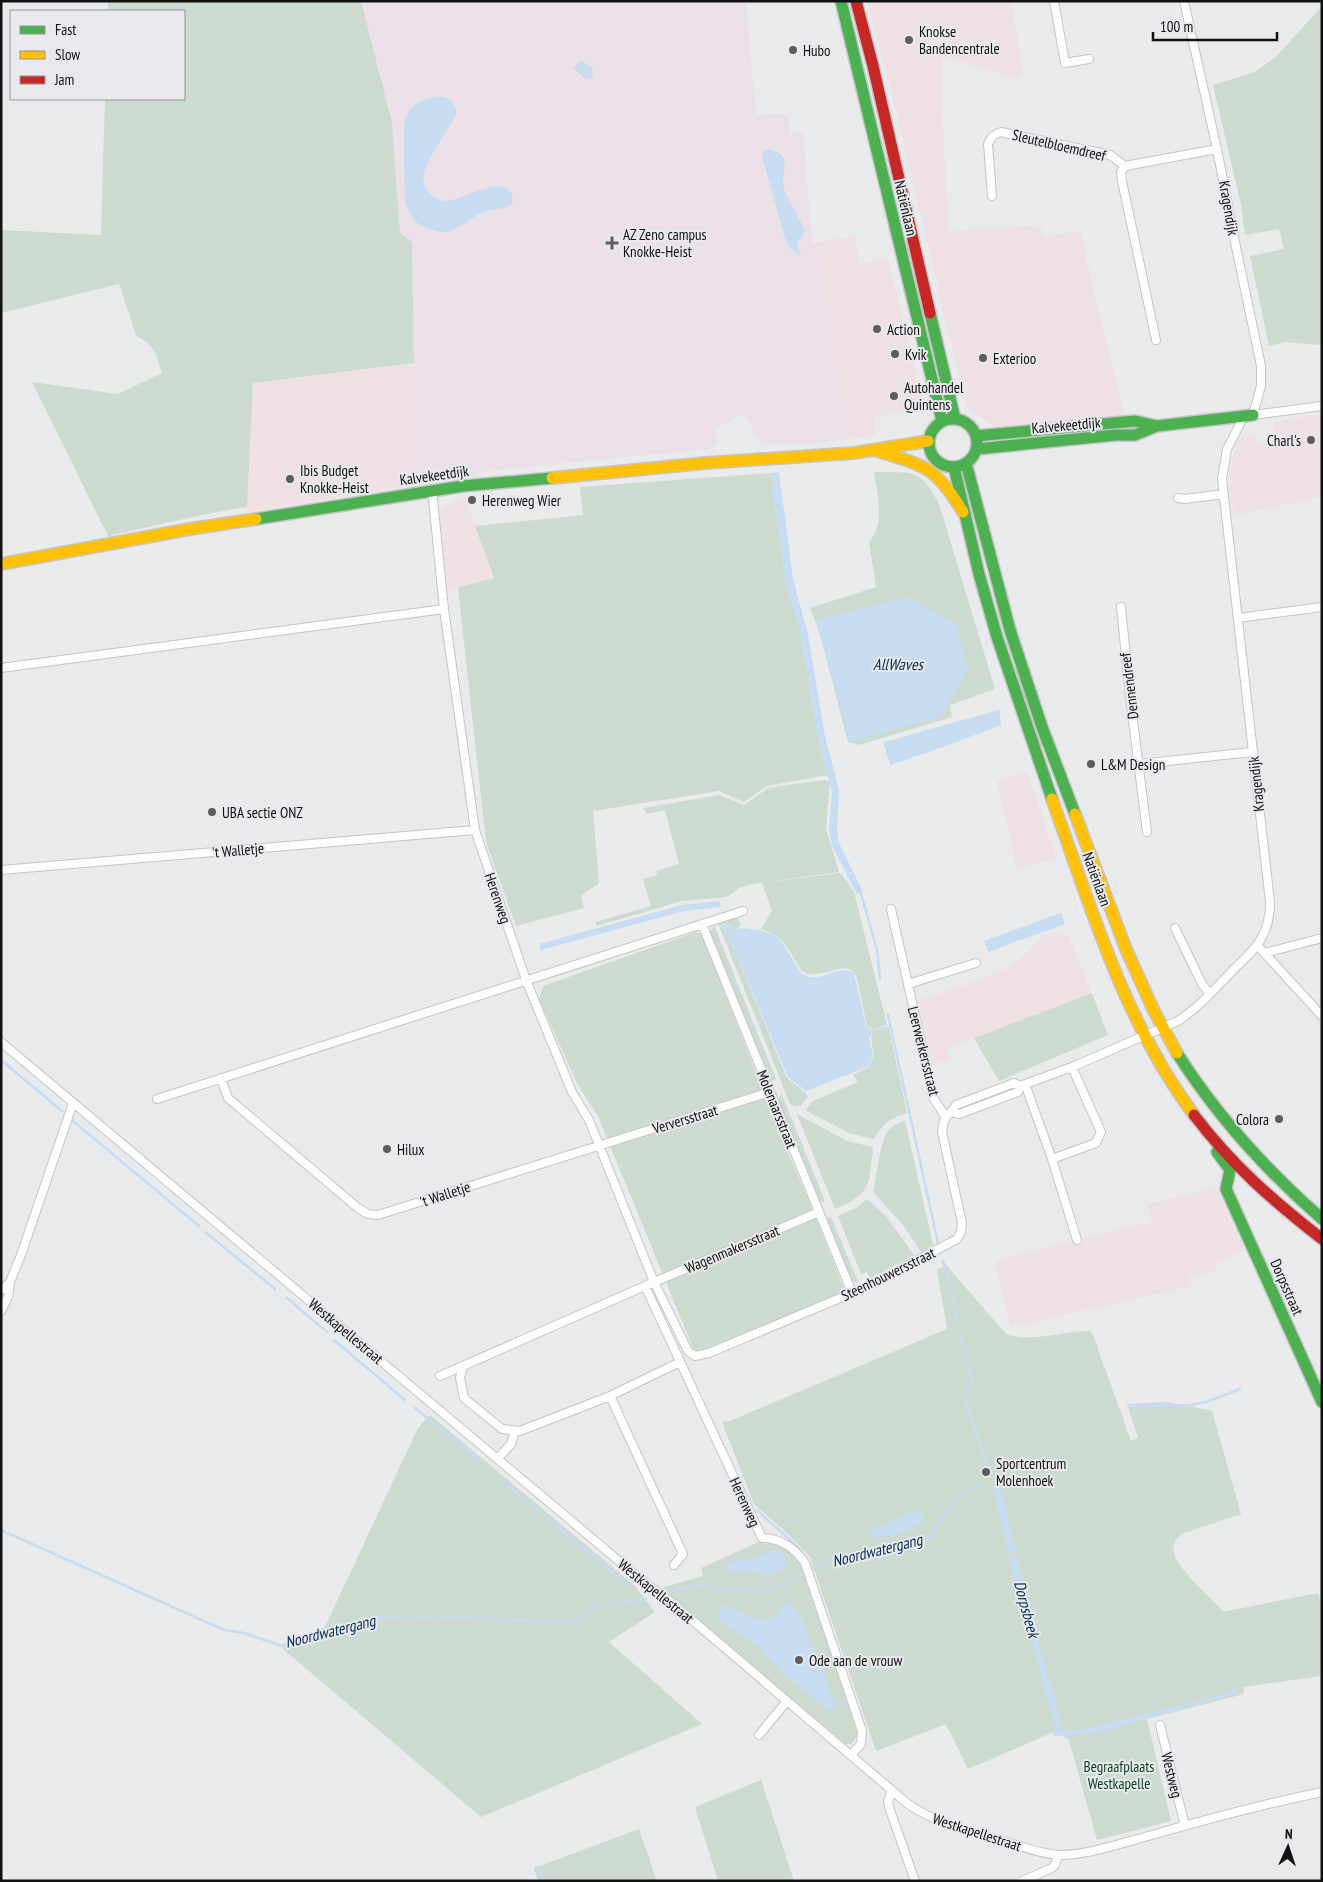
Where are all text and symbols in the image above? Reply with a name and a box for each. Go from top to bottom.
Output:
legend [10,10,185,100]
scale bar [1153,10,1277,42]
text: 100 m [1160,17,1193,36]
text: Fast [55,20,76,39]
place label: Knokse Bandencentrale [919,22,1000,58]
marker: Knokse Bandencentrale [903,34,915,46]
place label: Hubo [803,41,831,60]
marker: Hubo [787,44,799,56]
text: Slow [55,45,80,64]
text: Jam [54,70,74,89]
street label: Sleutelbloemdreef [1010,125,1109,165]
street label: Natiënlaan [890,178,922,238]
street label: Kragendijk [1215,179,1243,237]
place label: AZ Zeno campus Knokke-Heist [623,225,707,261]
marker: AZ Zeno campus Knokke-Heist [605,236,619,250]
place label: Action [887,320,920,339]
marker: Action [871,323,883,335]
place label: Kvik [905,345,927,364]
marker: Kvik [889,348,901,360]
place label: Exterioo [993,349,1036,368]
marker: Exterioo [977,352,989,364]
place label: Autohandel Quintens [904,378,964,414]
marker: Autohandel Quintens [888,390,900,402]
street label: Kalvekeetdijk [1031,412,1102,437]
place label: Charl's [1267,431,1301,450]
marker: Charl's [1305,434,1317,446]
place label: Ibis Budget Knokke-Heist [300,461,369,497]
street label: Kalvekeetdijk [398,461,470,489]
marker: Ibis Budget Knokke-Heist [284,473,296,485]
place label: Herenweg Wier [482,491,562,510]
marker: Herenweg Wier [466,494,478,506]
street label: Dennendreef [1115,651,1142,720]
water label: AllWaves [873,654,925,674]
place label: L&M Design [1101,755,1165,774]
street label: Kragendijk [1244,755,1268,812]
marker: L&M Design [1085,758,1097,770]
place label: UBA sectie ONZ [222,803,303,822]
marker: UBA sectie ONZ [206,806,218,818]
street label: 't Walletje [211,838,265,862]
street label: Natiënlaan [1078,849,1116,909]
street label: Herenweg [480,870,516,926]
street label: Leerwerkersstraat [904,1004,944,1098]
street label: Molenaarsstraat [753,1067,801,1151]
street label: Verversstraat [649,1100,720,1138]
place label: Colora [1236,1110,1269,1129]
marker: Colora [1273,1113,1285,1125]
place label: Hilux [397,1140,424,1159]
marker: Hilux [381,1143,393,1155]
street label: 't Walletje [417,1177,473,1211]
street label: Wagenmakersstraat [682,1221,782,1277]
street label: Steenhouwersstraat [838,1243,938,1305]
street label: Dorpsstraat [1266,1256,1308,1318]
street label: Westkapellestraat [305,1294,387,1368]
place label: Sportcentrum Molenhoek [996,1454,1066,1490]
marker: Sportcentrum Molenhoek [980,1466,992,1478]
street label: Herenweg [725,1474,765,1530]
water label: Noordwatergang [830,1529,925,1571]
street label: Westkapellestraat [614,1555,698,1627]
water label: Dorpsbeek [1010,1578,1045,1641]
water label: Noordwatergang [283,1610,378,1652]
place label: Ode aan de vrouw [809,1651,903,1670]
marker: Ode aan de vrouw [793,1654,805,1666]
street label: Westweg [1157,1750,1187,1800]
park label: Begraafplaats Westkapelle [1084,1757,1154,1793]
street label: Westkapellestraat [930,1809,1024,1855]
north arrow [1263,1822,1313,1872]
text: N [1284,1825,1293,1843]

